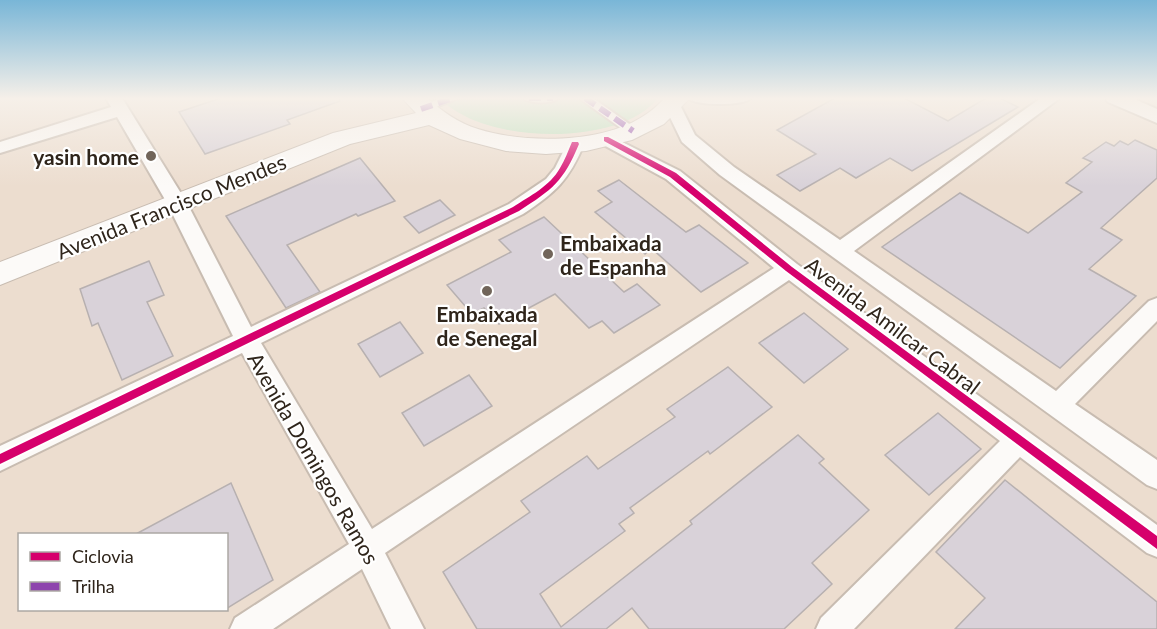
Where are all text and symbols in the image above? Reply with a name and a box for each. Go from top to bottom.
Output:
place label: yasin home [33,144,139,169]
street label: Avenida Francisco Mendes [53,148,289,264]
marker: yasin home [144,149,158,163]
place label: Embaixada de Espanha [560,230,666,279]
marker: Embaixada de Espanha [541,247,555,261]
street label: Avenida Amilcar Cabral [801,251,985,399]
marker: Embaixada de Senegal [480,284,494,298]
place label: Embaixada de Senegal [436,301,538,350]
street label: Avenida Domingos Ramos [243,348,385,568]
legend [18,533,228,611]
text: Ciclovia [72,545,134,567]
text: Trilha [72,575,115,597]

